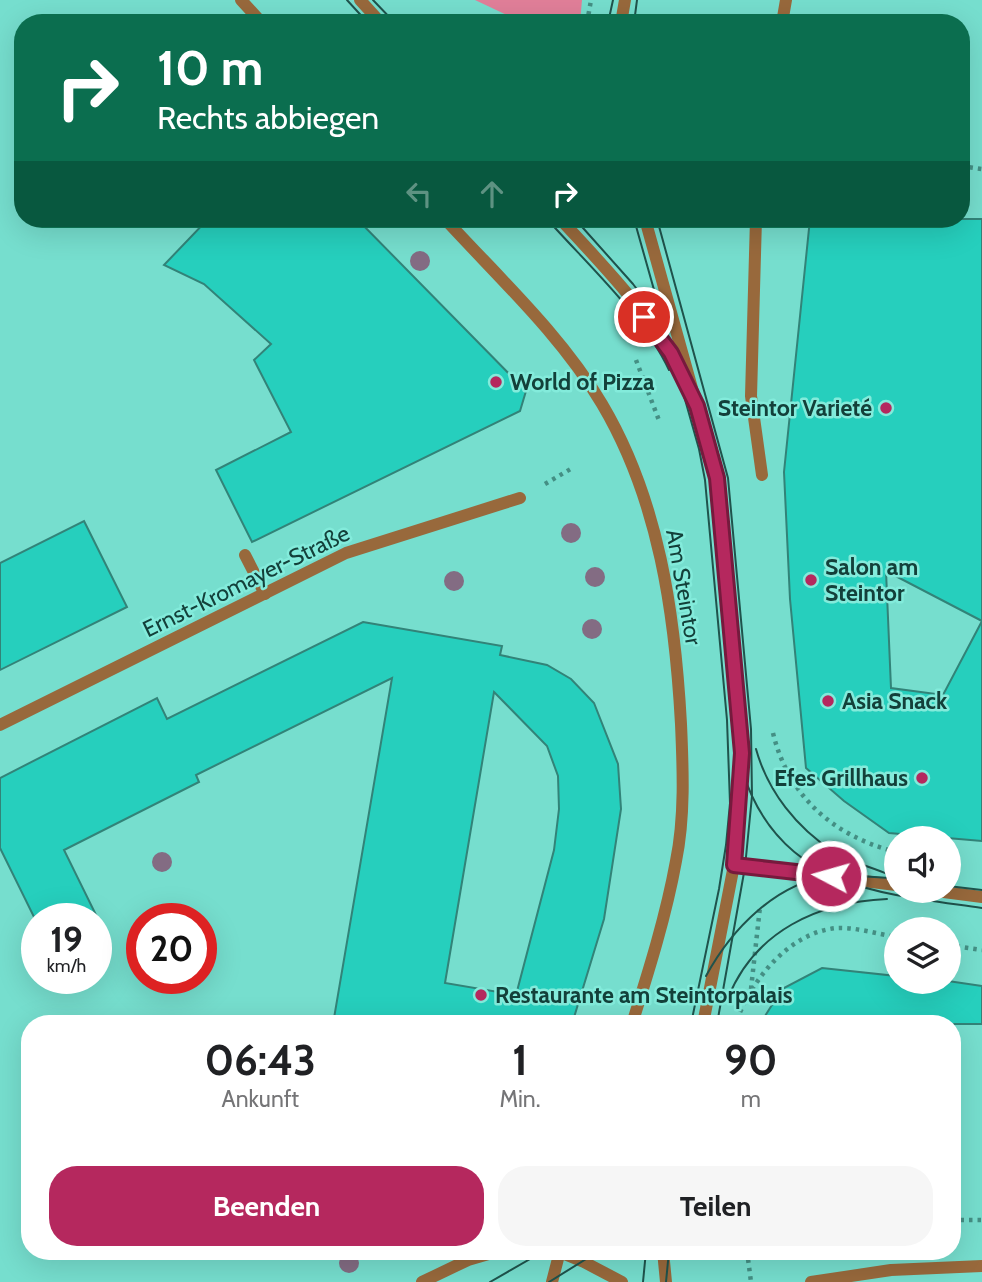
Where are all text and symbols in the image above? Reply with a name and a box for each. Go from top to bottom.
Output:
text: 10 m [157,38,263,97]
icon: right [42,42,133,133]
text: Rechts abbiegen [157,98,379,137]
icon: left [400,175,438,213]
icon: ahead [473,175,511,213]
icon: right [546,175,584,213]
pin [614,287,674,347]
icon: arrive [625,298,663,336]
place label: World of Pizza [510,368,655,396]
marker: World of Pizza [488,374,504,390]
place label: Steintor Varieté [718,394,872,422]
marker: Steintor Varieté [878,400,894,416]
street label: Ernst-Kromayer-Straße [138,519,354,643]
street label: Am Steintor [660,527,708,648]
place label: Salon am Steintor [825,553,918,607]
marker: Salon am Steintor [803,572,819,588]
place label: Asia Snack [842,687,948,715]
marker: Asia Snack [820,693,836,709]
place label: Efes Grillhaus [774,764,908,792]
marker: Efes Grillhaus [914,770,930,786]
map controls [884,826,961,994]
button: sound [884,826,961,903]
position arrow [794,839,868,913]
speed limit sign: 20 [126,903,217,994]
button: layers [884,917,961,994]
text: 19 [50,918,83,961]
text: km/h [47,955,86,977]
place label: Restaurante am Steintorpalais [495,981,793,1009]
marker: Restaurante am Steintorpalais [473,987,489,1003]
text: 06:43 [205,1034,316,1086]
text: 1 [512,1034,528,1086]
text: 90 [724,1034,777,1086]
text: Ankunft [222,1085,299,1113]
text: Min. [500,1085,541,1113]
text: m [741,1085,761,1113]
button: Beenden [49,1166,484,1246]
button: Teilen [498,1166,933,1246]

